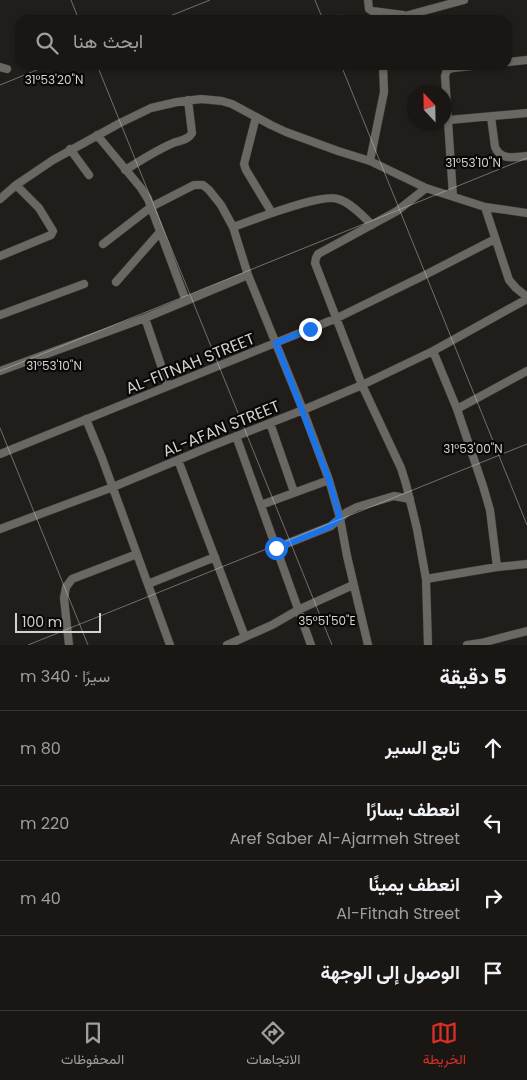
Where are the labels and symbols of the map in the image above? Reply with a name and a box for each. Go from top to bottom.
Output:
text: 31°53'20"N [25,71,83,88]
north arrow [407,85,452,130]
text: 31°53'10"N [445,154,501,171]
route end [299,318,322,341]
street label: AL-FITNAH STREET [122,327,259,400]
text: 31°53'10"N [26,357,82,374]
street label: AL-AFAN STREET [159,394,284,462]
text: 31°53'00"N [443,440,503,457]
route start [265,537,288,560]
scale bar [15,610,101,633]
text: 35°51'50"E [298,612,356,629]

